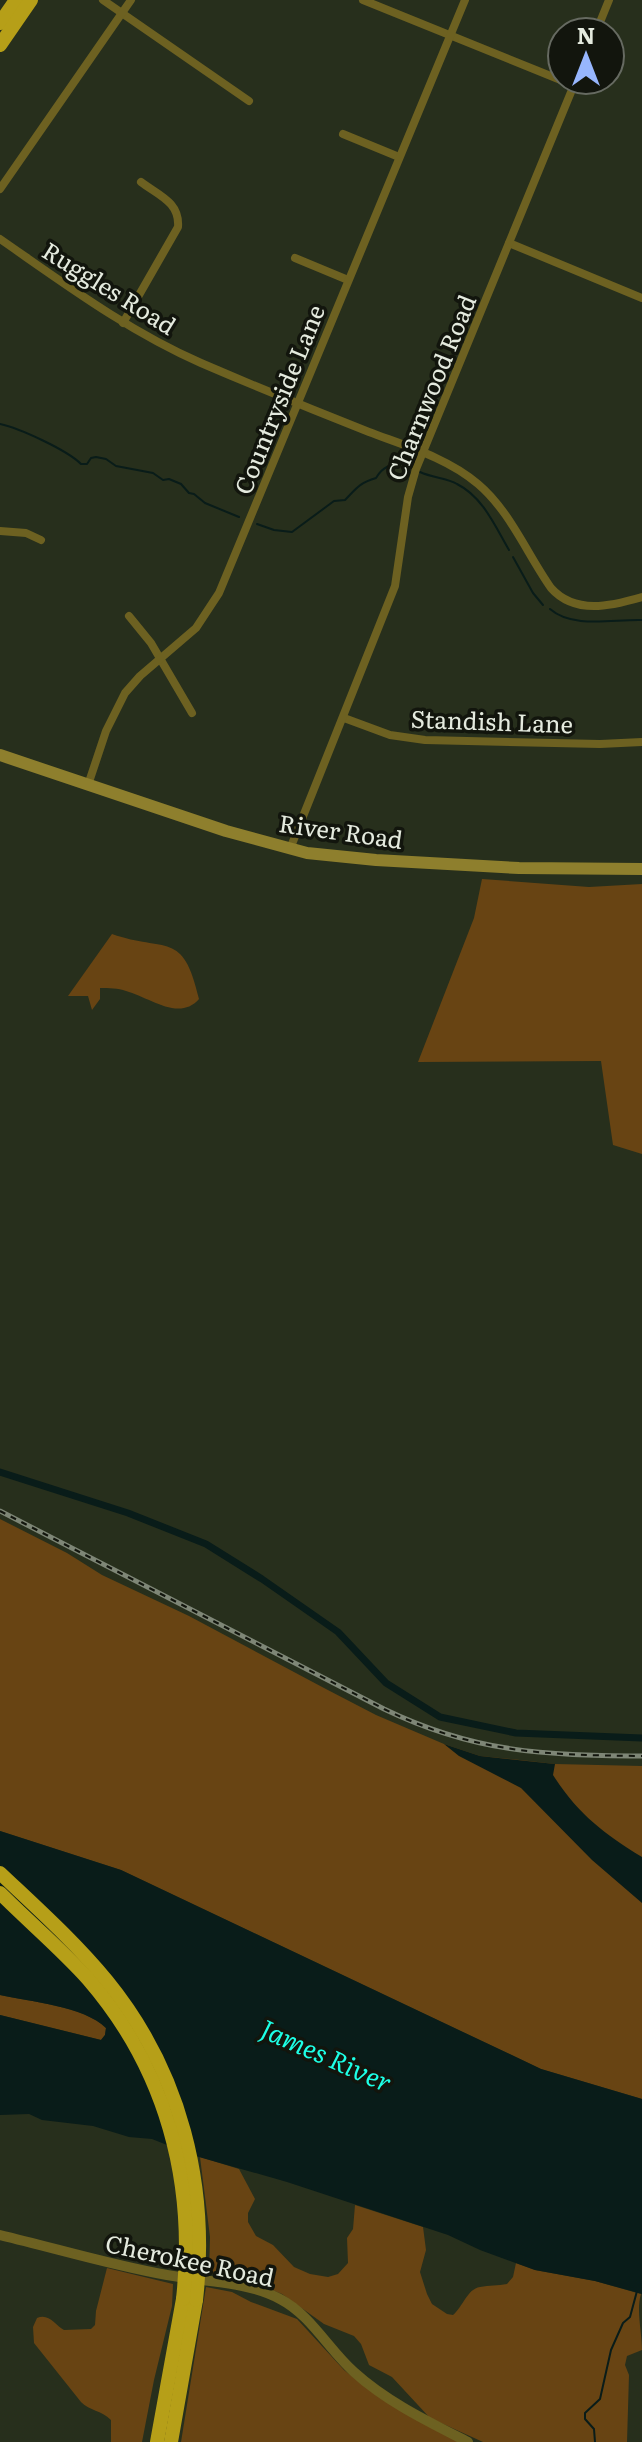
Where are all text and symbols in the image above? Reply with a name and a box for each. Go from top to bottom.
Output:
north arrow [546,16,626,96]
text: N [577,18,595,51]
street label: Ruggles Road [36,232,184,342]
street label: Charnwood Road [377,289,483,485]
street label: Countryside Lane [224,299,332,499]
street label: Standish Lane [410,700,574,740]
street label: River Road [277,804,406,856]
water label: James River [255,2008,399,2100]
street label: Cherokee Road [102,2224,278,2294]

